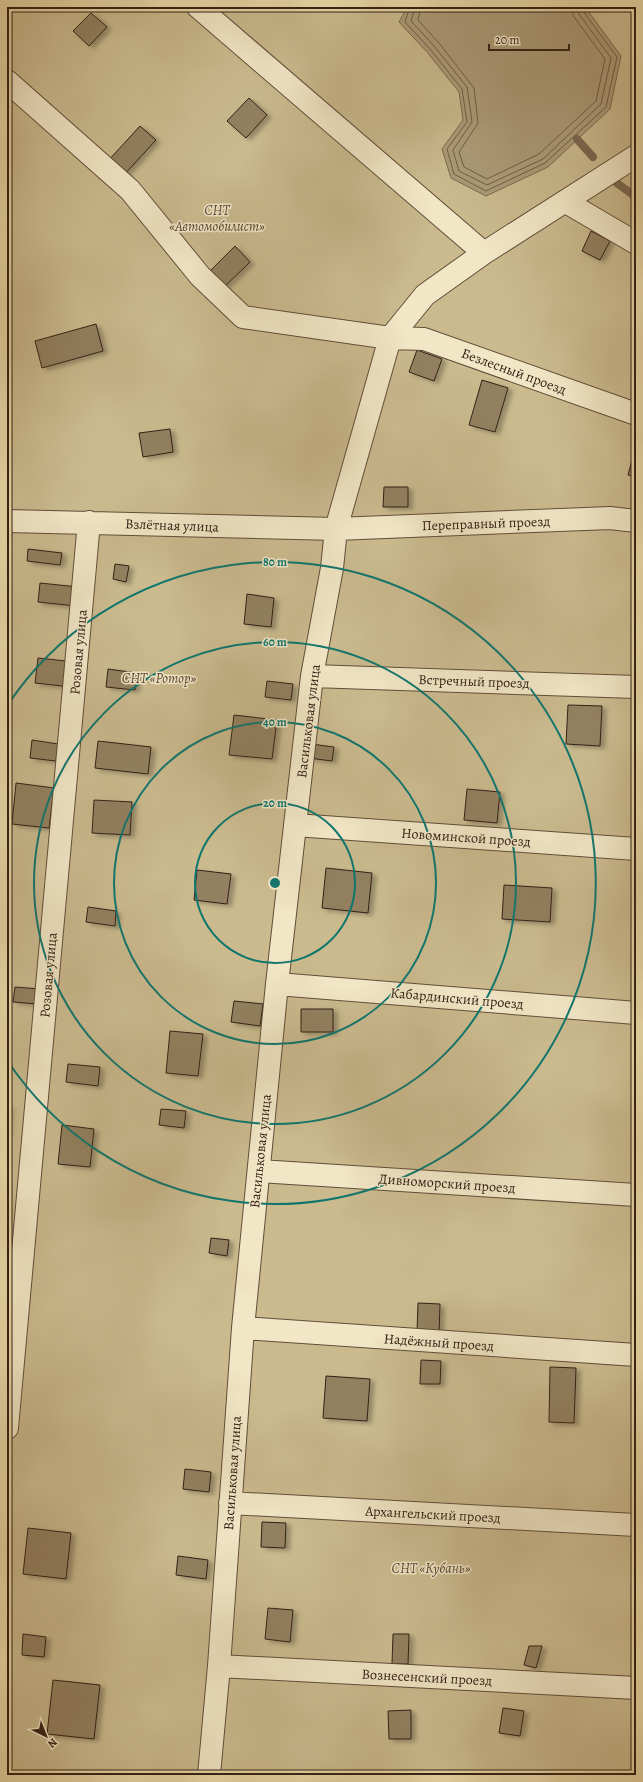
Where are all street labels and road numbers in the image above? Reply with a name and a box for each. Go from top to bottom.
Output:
street label: Безлесный проезд [459,344,569,399]
street label: Переправный проезд [422,512,551,535]
street label: Взлётная улица [125,514,220,537]
street label: Розовая улица [65,608,92,696]
street label: Васильковая улица [292,662,325,779]
street label: Встречный проезд [418,670,530,693]
street label: Новоминской проезд [401,824,531,852]
street label: Розовая улица [35,931,62,1019]
street label: Кабардинский проезд [389,983,525,1014]
street label: Васильковая улица [245,1093,276,1209]
street label: Дивноморский проезд [378,1169,516,1198]
street label: Надёжный проезд [383,1329,495,1356]
street label: Васильковая улица [219,1415,246,1531]
street label: Архангельский проезд [364,1501,501,1528]
street label: Вознесенский проезд [361,1665,493,1690]

